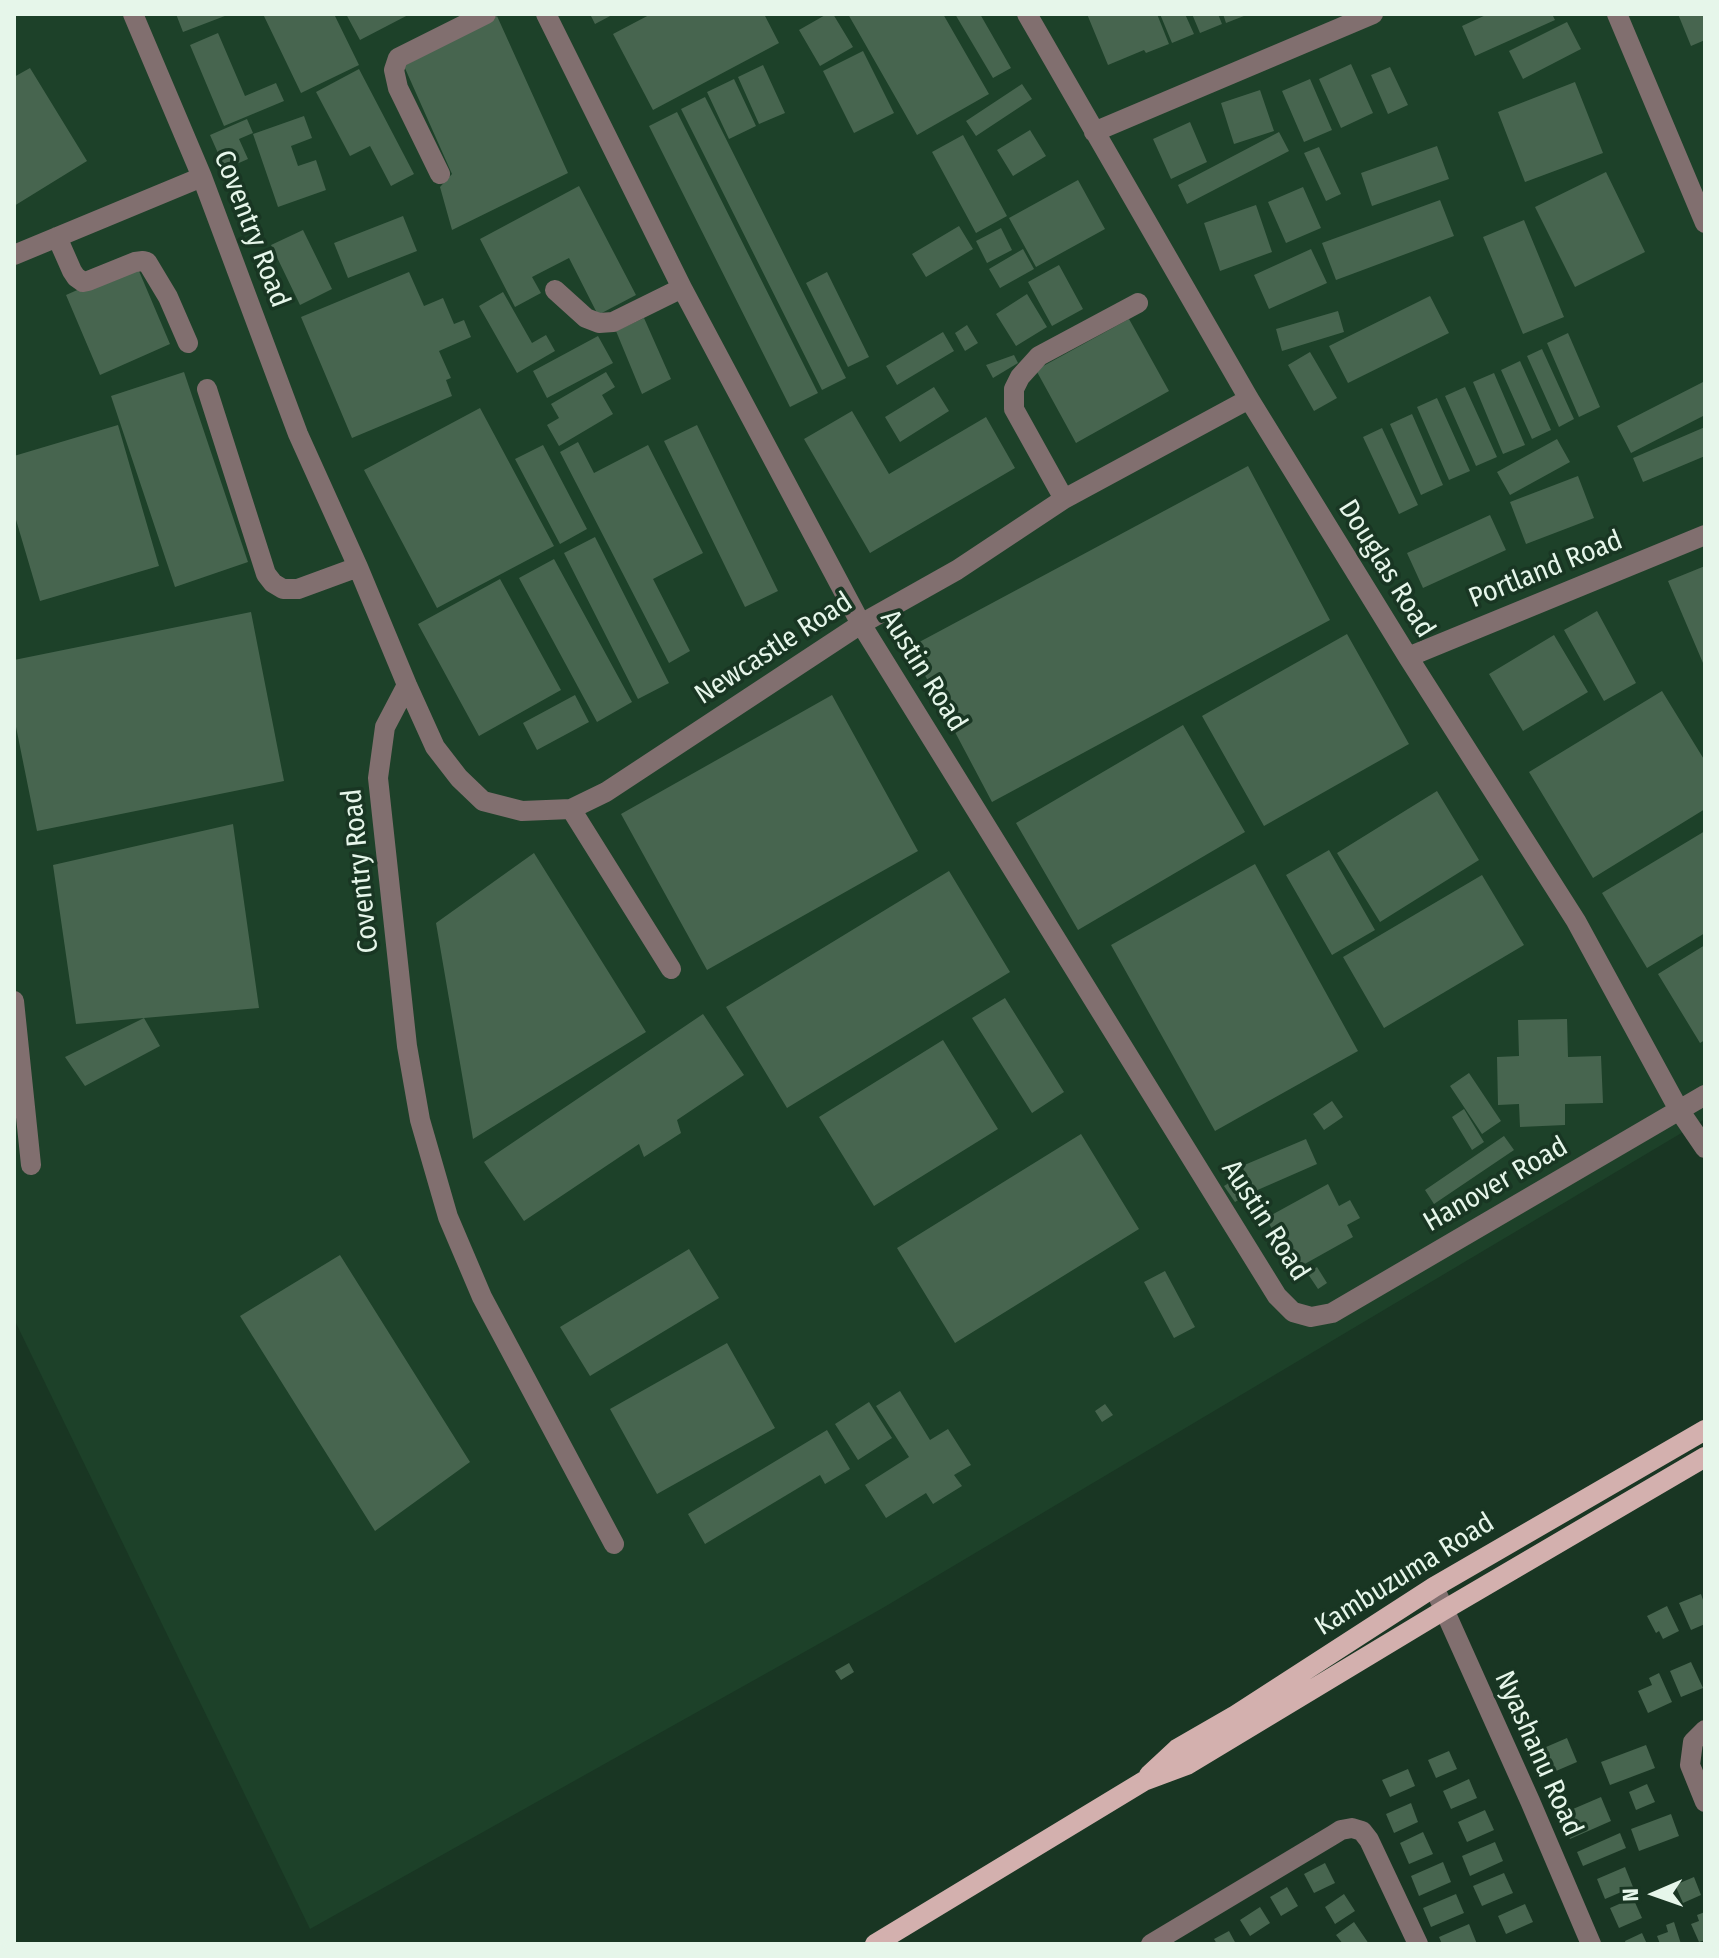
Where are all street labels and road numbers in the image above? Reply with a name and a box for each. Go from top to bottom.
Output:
street label: Coventry Road [206,146,296,312]
street label: Douglas Road [1330,494,1442,644]
street label: Portland Road [1464,524,1628,616]
street label: Newcastle Road [689,586,859,712]
street label: Austin Road [872,604,974,738]
street label: Coventry Road [336,787,386,955]
street label: Hanover Road [1418,1130,1574,1240]
street label: Austin Road [1214,1154,1316,1288]
street label: Kambuzuma Road [1309,1506,1501,1644]
street label: Nyashanu Road [1487,1666,1589,1842]

